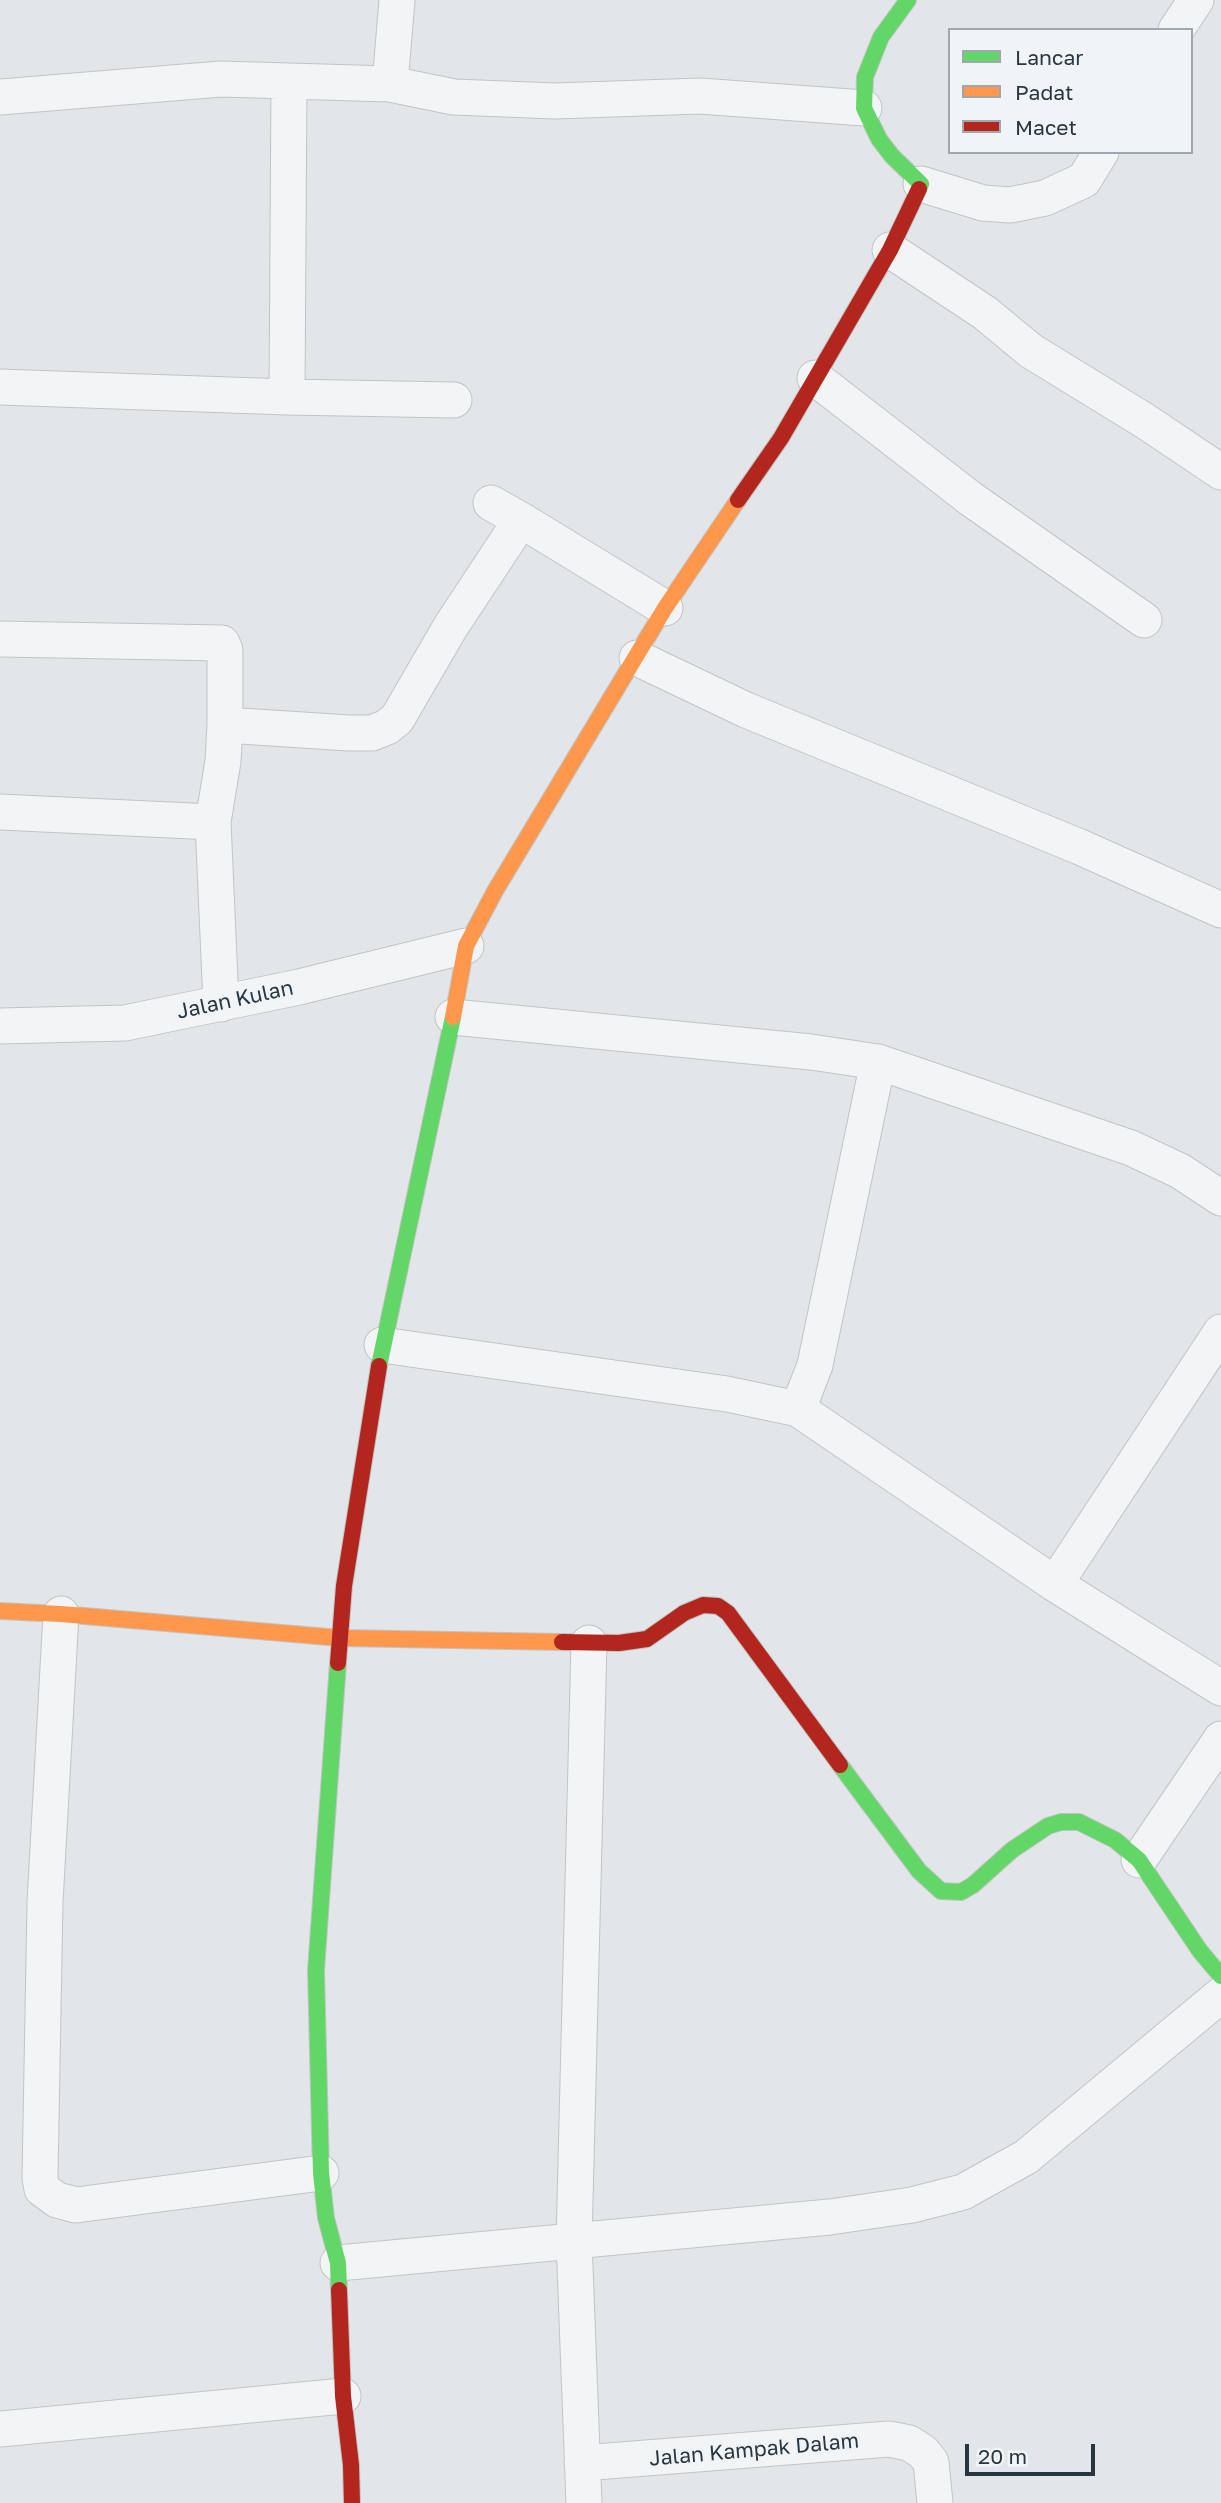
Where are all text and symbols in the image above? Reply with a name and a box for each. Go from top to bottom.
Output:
legend [948,28,1193,154]
text: Lancar [1015,44,1083,70]
text: Padat [1015,79,1073,105]
text: Macet [1015,114,1077,140]
street label: Jalan Kulan [174,975,296,1025]
street label: Jalan Kampak Dalam [648,2428,860,2472]
scale bar [969,2430,1098,2474]
text: 20 m [978,2443,1027,2469]

